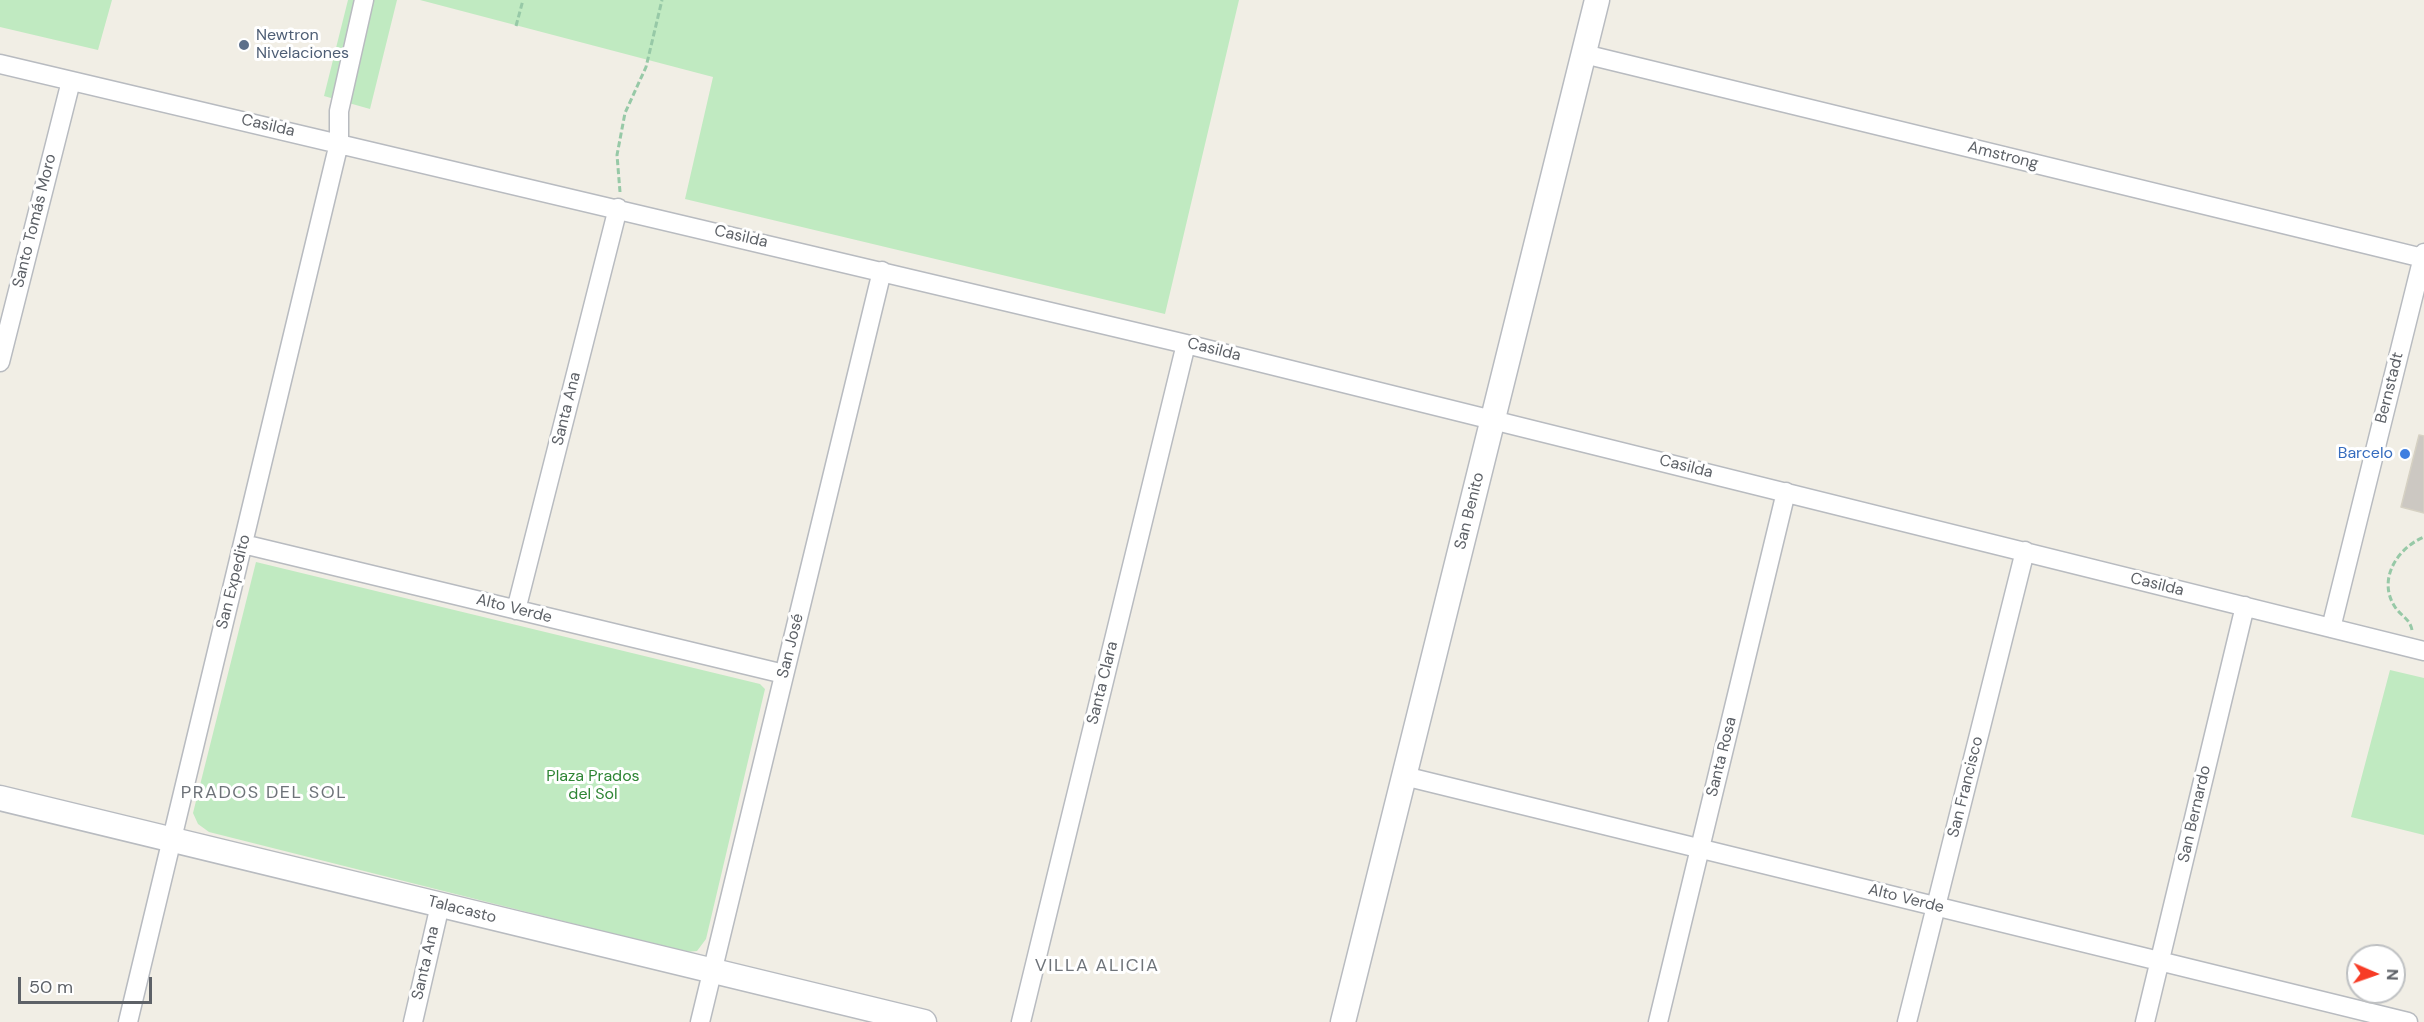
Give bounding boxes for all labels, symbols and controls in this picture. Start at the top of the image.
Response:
place label: Newtron Nivelaciones [256,26,349,64]
marker: Newtron Nivelaciones [237,38,251,52]
street label: Casilda [239,111,297,141]
street label: Amstrong [1966,138,2040,174]
street label: Santo Tomás Moro [9,152,61,290]
street label: Casilda [712,222,770,252]
street label: Casilda [1185,334,1243,366]
street label: Bernstadt [2372,350,2408,426]
street label: Santa Ana [549,370,585,448]
place label: Barcelo [2338,444,2393,464]
marker: Barcelo [2398,447,2412,461]
street label: Casilda [1657,451,1715,483]
street label: San Benito [1451,470,1489,552]
street label: San Expedito [213,533,255,631]
street label: Casilda [2128,569,2186,601]
street label: Alto Verde [474,590,554,628]
street label: San José [774,612,808,680]
street label: Santa Clara [1083,640,1123,726]
street label: Santa Rosa [1703,715,1741,799]
street label: San Francisco [1944,734,1988,840]
street label: San Bernardo [2174,764,2216,864]
park label: Plaza Prados del Sol [546,767,640,805]
district label: PRADOS DEL SOL [181,782,347,804]
street label: Alto Verde [1866,880,1946,918]
street label: Talacasto [426,892,498,928]
street label: Santa Ana [408,924,444,1002]
north arrow [2346,944,2406,1004]
district label: VILLA ALICIA [1035,955,1159,977]
scale bar [21,965,154,1003]
text: N [2382,968,2403,981]
text: 50 m [29,975,73,999]

